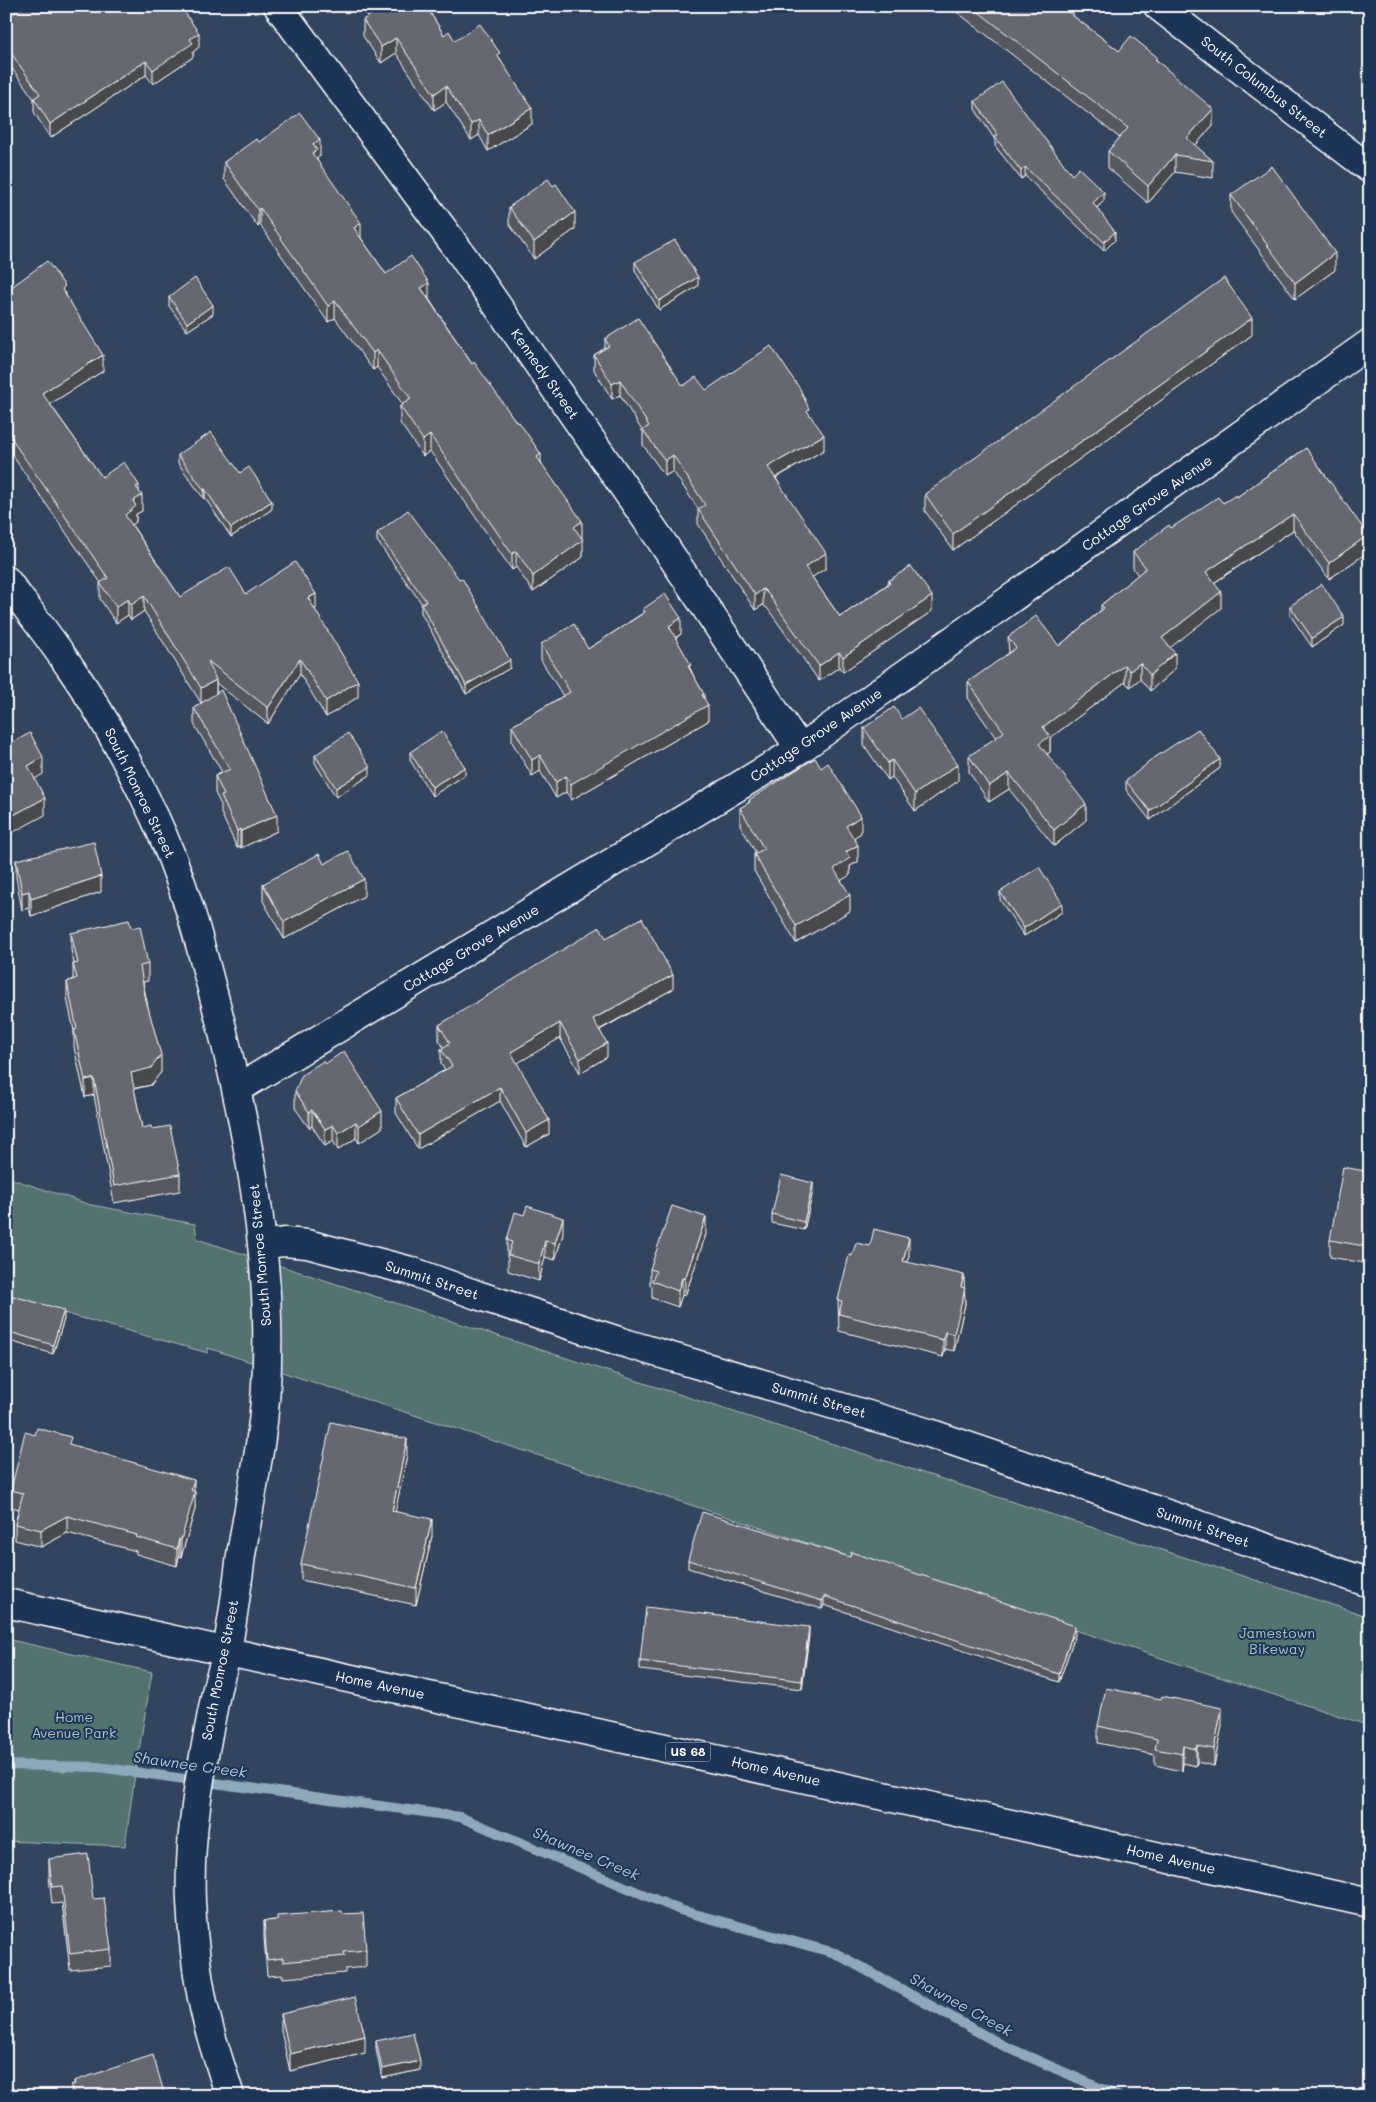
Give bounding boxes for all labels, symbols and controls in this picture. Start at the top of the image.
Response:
street label: South Columbus Street [1197,31,1331,142]
street label: Kennedy Street [507,325,584,423]
street label: Cottage Grove Avenue [1078,450,1216,555]
street label: Cottage Grove Avenue [746,683,885,786]
street label: South Monroe Street [101,725,180,861]
street label: Cottage Grove Avenue [399,899,542,996]
street label: South Monroe Street [244,1183,275,1327]
street label: Summit Street [383,1255,481,1304]
street label: Summit Street [770,1377,869,1422]
street label: Summit Street [1154,1502,1252,1551]
street label: South Monroe Street [197,1598,242,1742]
park label: Jamestown Bikeway [1239,1623,1315,1658]
street label: Home Avenue [334,1666,427,1703]
park label: Home Avenue Park [32,1707,116,1742]
road number: US 68 [666,1742,710,1761]
water label: Shawnee Creek [132,1746,249,1782]
street label: Home Avenue [730,1751,823,1790]
water label: Shawnee Creek [530,1822,644,1885]
street label: Home Avenue [1125,1839,1218,1878]
water label: Shawnee Creek [907,1968,1017,2041]

